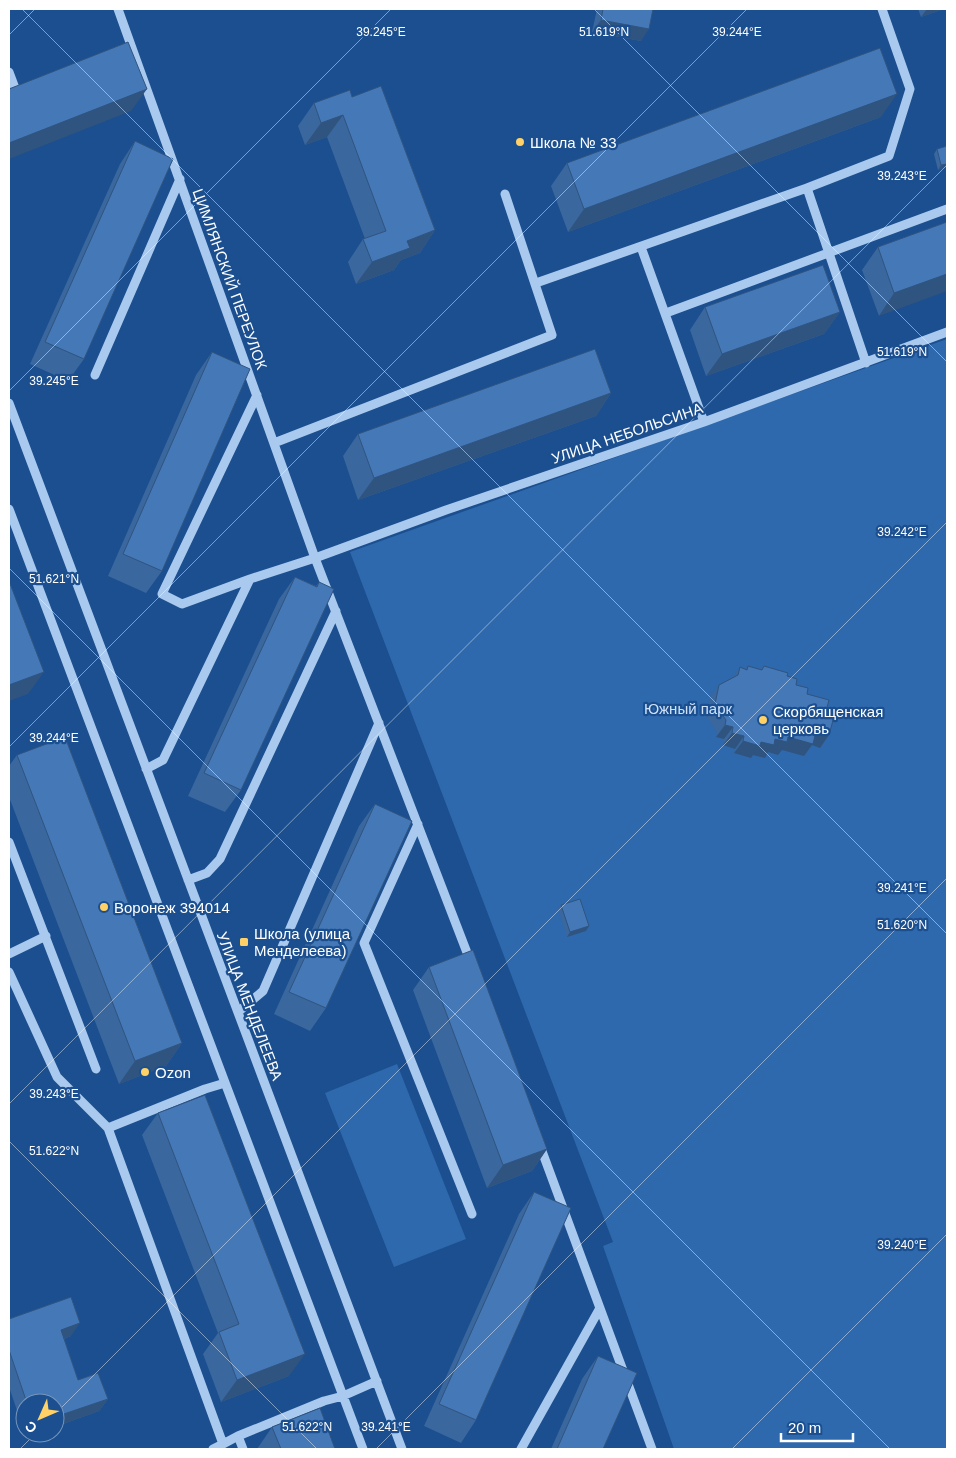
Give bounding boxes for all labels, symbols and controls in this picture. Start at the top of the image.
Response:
text: 39.245°E [356,25,406,39]
text: 51.619°N [579,25,629,39]
text: 39.244°E [712,25,762,39]
place label: Школа № 33 [530,134,617,151]
marker: Школа № 33 [514,136,526,148]
text: 39.243°E [877,169,927,183]
street label: ЦИМЛЯНСКИЙ ПЕРЕУЛОК [189,186,271,372]
text: 51.619°N [877,345,927,359]
text: 39.245°E [29,374,79,388]
street label: УЛИЦА НЕБОЛЬСИНА [549,399,705,467]
text: 39.242°E [877,525,927,539]
text: 51.621°N [29,572,79,586]
park label: Южный парк [644,700,733,717]
place label: Скорбященская церковь [773,703,883,737]
marker: Скорбященская церковь [757,714,769,726]
text: 39.244°E [29,731,79,745]
text: 39.241°E [877,881,927,895]
place label: Воронеж 394014 [114,899,230,916]
marker: Воронеж 394014 [98,901,110,913]
text: 51.620°N [877,918,927,932]
place label: Школа (улица Менделеева) [254,925,351,959]
street label: УЛИЦА МЕНДЕЛЕЕВА [214,929,286,1083]
marker: Школа (улица Менделеева) [238,936,250,948]
place label: Ozon [155,1064,191,1081]
marker: Ozon [139,1066,151,1078]
text: 39.243°E [29,1087,79,1101]
text: 51.622°N [29,1144,79,1158]
text: 39.240°E [877,1238,927,1252]
north arrow [15,1393,65,1443]
scale bar [781,1410,854,1442]
text: С [22,1418,40,1436]
text: 20 m [788,1419,821,1436]
text: 51.622°N [282,1420,332,1434]
text: 39.241°E [361,1420,411,1434]

